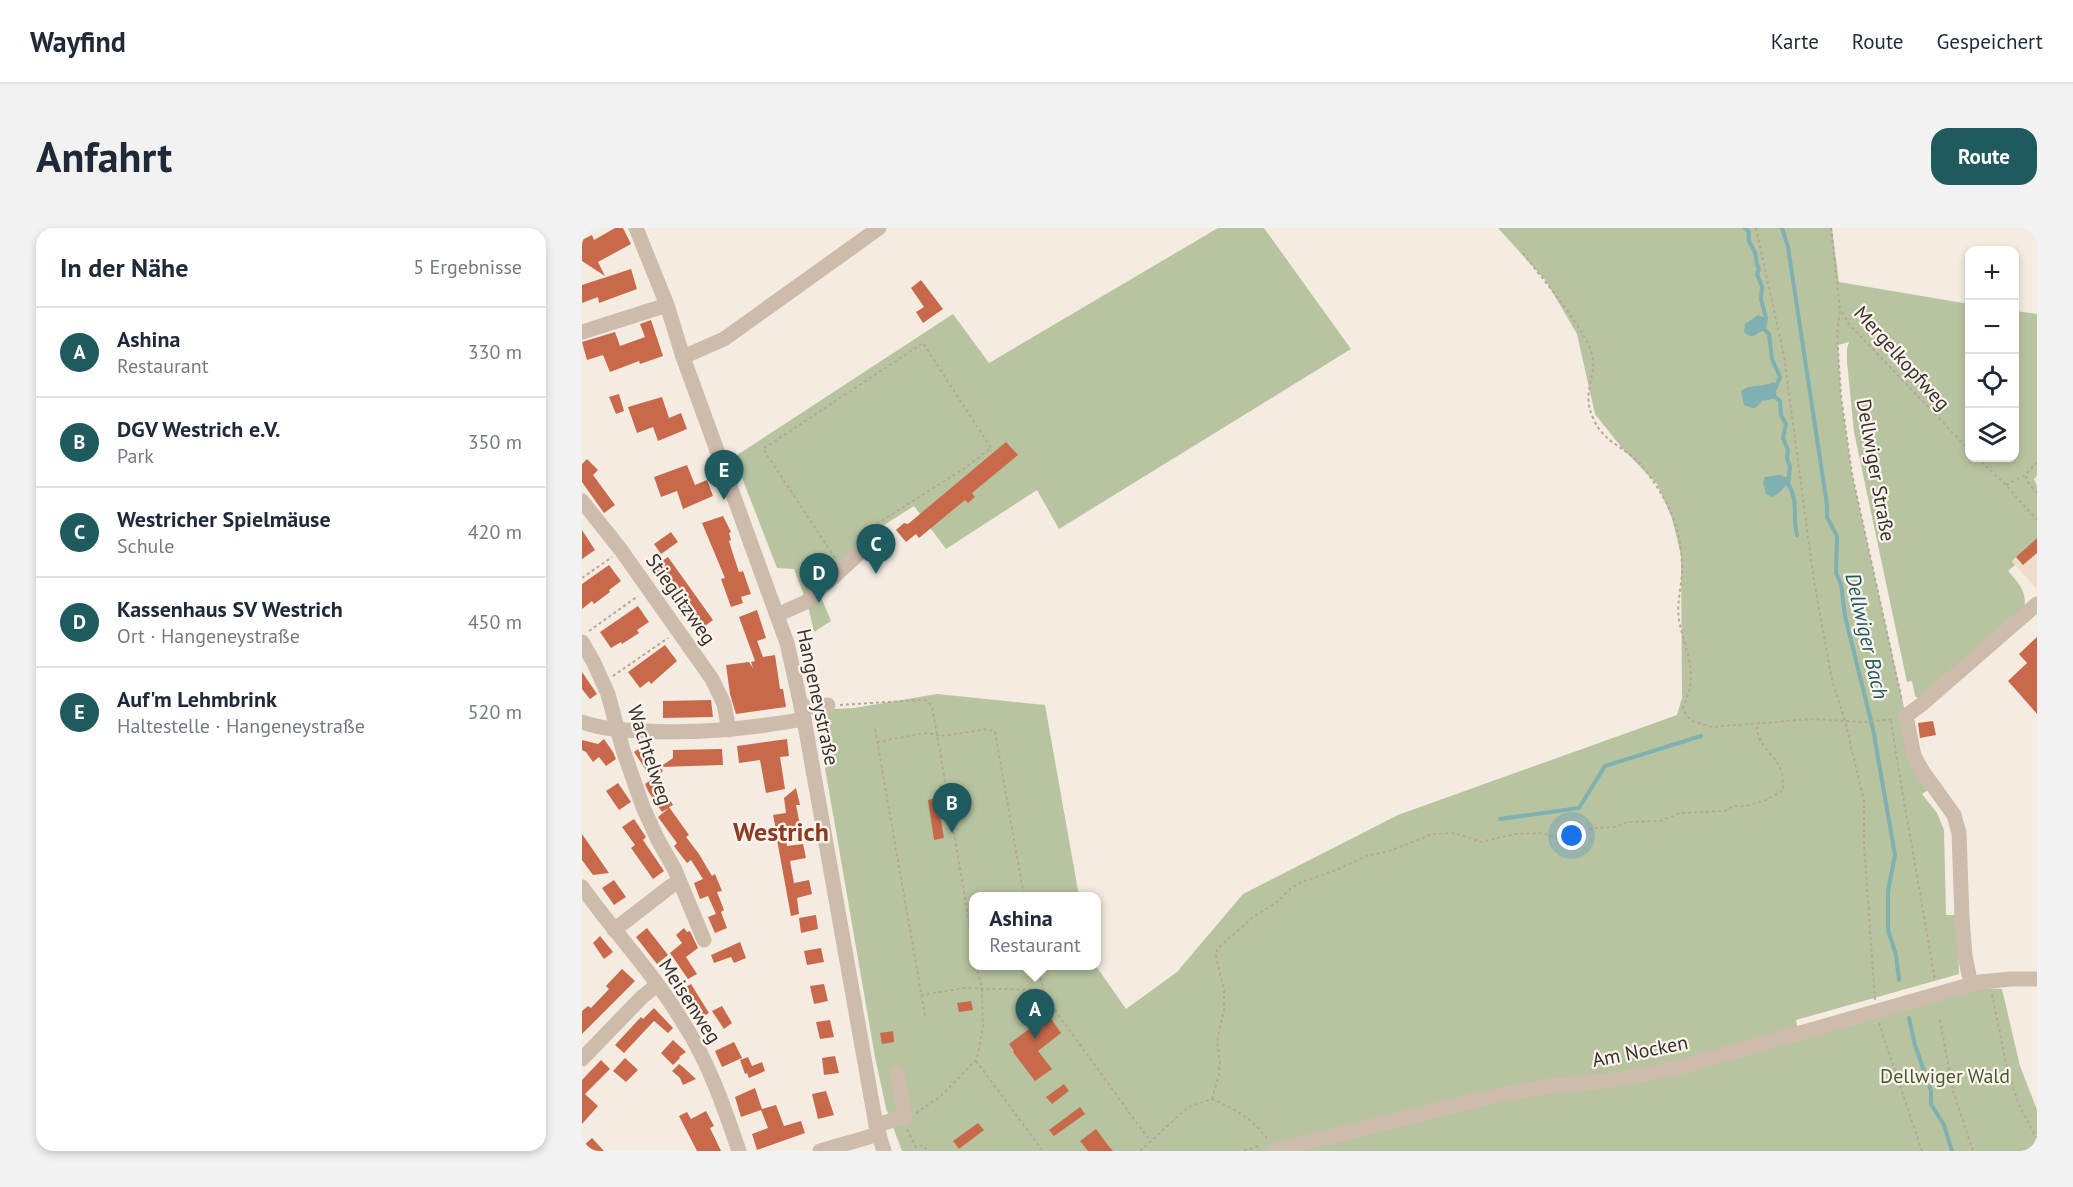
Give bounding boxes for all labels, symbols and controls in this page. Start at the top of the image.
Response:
text: Wayfind [30,23,126,60]
text: Karte [1771,28,1819,55]
text: Route [1852,28,1903,55]
text: Gespeichert [1936,28,2043,55]
button: Route [1931,128,2037,185]
text: Anfahrt [36,129,172,184]
map controls [1965,246,2019,462]
button: + [1965,246,2019,300]
text: In der Nähe [60,251,188,284]
text: 5 Ergebnisse [413,254,522,280]
street label: Mergelkopfweg [1848,300,1956,416]
button: − [1965,300,2019,354]
text: Ashina [117,325,180,353]
text: A [73,339,86,365]
text: 330 m [468,339,522,365]
text: Restaurant [117,353,208,379]
button: locate [1965,354,2019,408]
street label: Dellwiger Straße [1851,397,1901,543]
button: layers [1965,408,2019,462]
text: DGV Westrich e.V. [117,415,280,443]
text: B [74,429,85,455]
text: 350 m [468,429,522,455]
text: Park [117,443,154,469]
pin: E [704,450,744,500]
text: Westricher Spielmäuse [117,505,331,533]
text: C [74,519,85,545]
text: 420 m [468,519,522,545]
pin: C [856,524,896,574]
text: Schule [117,533,174,559]
street label: Stieglitzweg [640,548,722,650]
pin: D [800,554,838,603]
water label: Dellwiger Bach [1839,570,1895,702]
text: Kassenhaus SV Westrich [117,595,343,623]
text: D [73,609,86,635]
text: 450 m [468,609,522,635]
text: Ort · Hangeneystraße [117,623,300,649]
street label: Hangeneystraße [791,626,845,768]
text: Auf'm Lehmbrink [117,685,277,713]
text: E [74,699,85,725]
text: 520 m [468,699,522,725]
street label: Wachtelweg [622,702,678,808]
text: Haltestelle · Hangeneystraße [117,713,365,739]
pin: B [932,784,971,833]
district label: Westrich [733,815,829,848]
your location [1557,821,1586,850]
popup [969,892,1101,970]
text: Ashina [989,904,1053,932]
text: Restaurant [989,932,1081,958]
street label: Meisenweg [653,954,727,1048]
pin: A [1016,990,1054,1039]
street label: Am Nocken [1590,1029,1690,1073]
park label: Dellwiger Wald [1880,1063,2010,1089]

